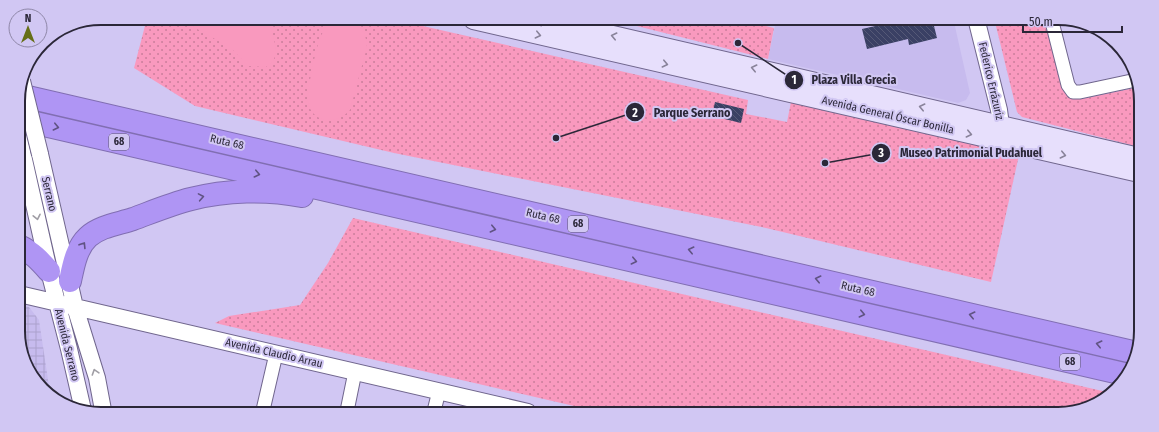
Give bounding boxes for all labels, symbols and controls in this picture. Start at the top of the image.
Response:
north arrow [8,8,48,48]
scale bar [1023,8,1122,34]
text: N [25,12,31,25]
text: 50 m [1029,15,1053,29]
one-way arrow [535,30,541,38]
one-way arrow [611,32,617,40]
street label: Federico Errázuriz [976,41,1006,122]
one-way arrow [662,59,668,67]
one-way arrow [751,64,758,73]
callout: Plaza Villa Grecia [784,68,905,92]
text: 1 [791,73,797,87]
text: Plaza Villa Grecia [812,73,896,87]
street label: Avenida General Óscar Bonilla [821,92,956,137]
callout: Parque Serrano [625,100,738,124]
one-way arrow [919,103,925,111]
text: 2 [631,106,638,120]
text: Parque Serrano [654,106,731,120]
one-way arrow [53,123,60,131]
one-way arrow [966,129,972,137]
street label: Ruta 68 [209,132,246,152]
road number: 68 [109,134,129,150]
callout: Museo Patrimonial Pudahuel [871,141,1050,165]
text: 3 [877,146,884,160]
text: Museo Patrimonial Pudahuel [900,146,1043,160]
one-way arrow [1060,151,1066,159]
one-way arrow [254,169,261,177]
street label: Serrano [39,175,59,213]
one-way arrow [198,193,204,202]
street label: Ruta 68 [525,206,562,226]
one-way arrow [33,213,41,220]
road number: 68 [568,216,588,232]
one-way arrow [490,224,496,232]
one-way arrow [78,242,86,249]
one-way arrow [688,247,695,255]
one-way arrow [631,256,637,264]
one-way arrow [815,276,821,284]
street label: Ruta 68 [840,279,877,299]
street label: Avenida Serrano [52,308,82,383]
one-way arrow [859,309,866,317]
one-way arrow [969,311,975,319]
street label: Avenida Claudio Arrau [224,335,324,371]
one-way arrow [1096,340,1103,349]
road number: 68 [1060,354,1080,370]
one-way arrow [91,368,99,375]

